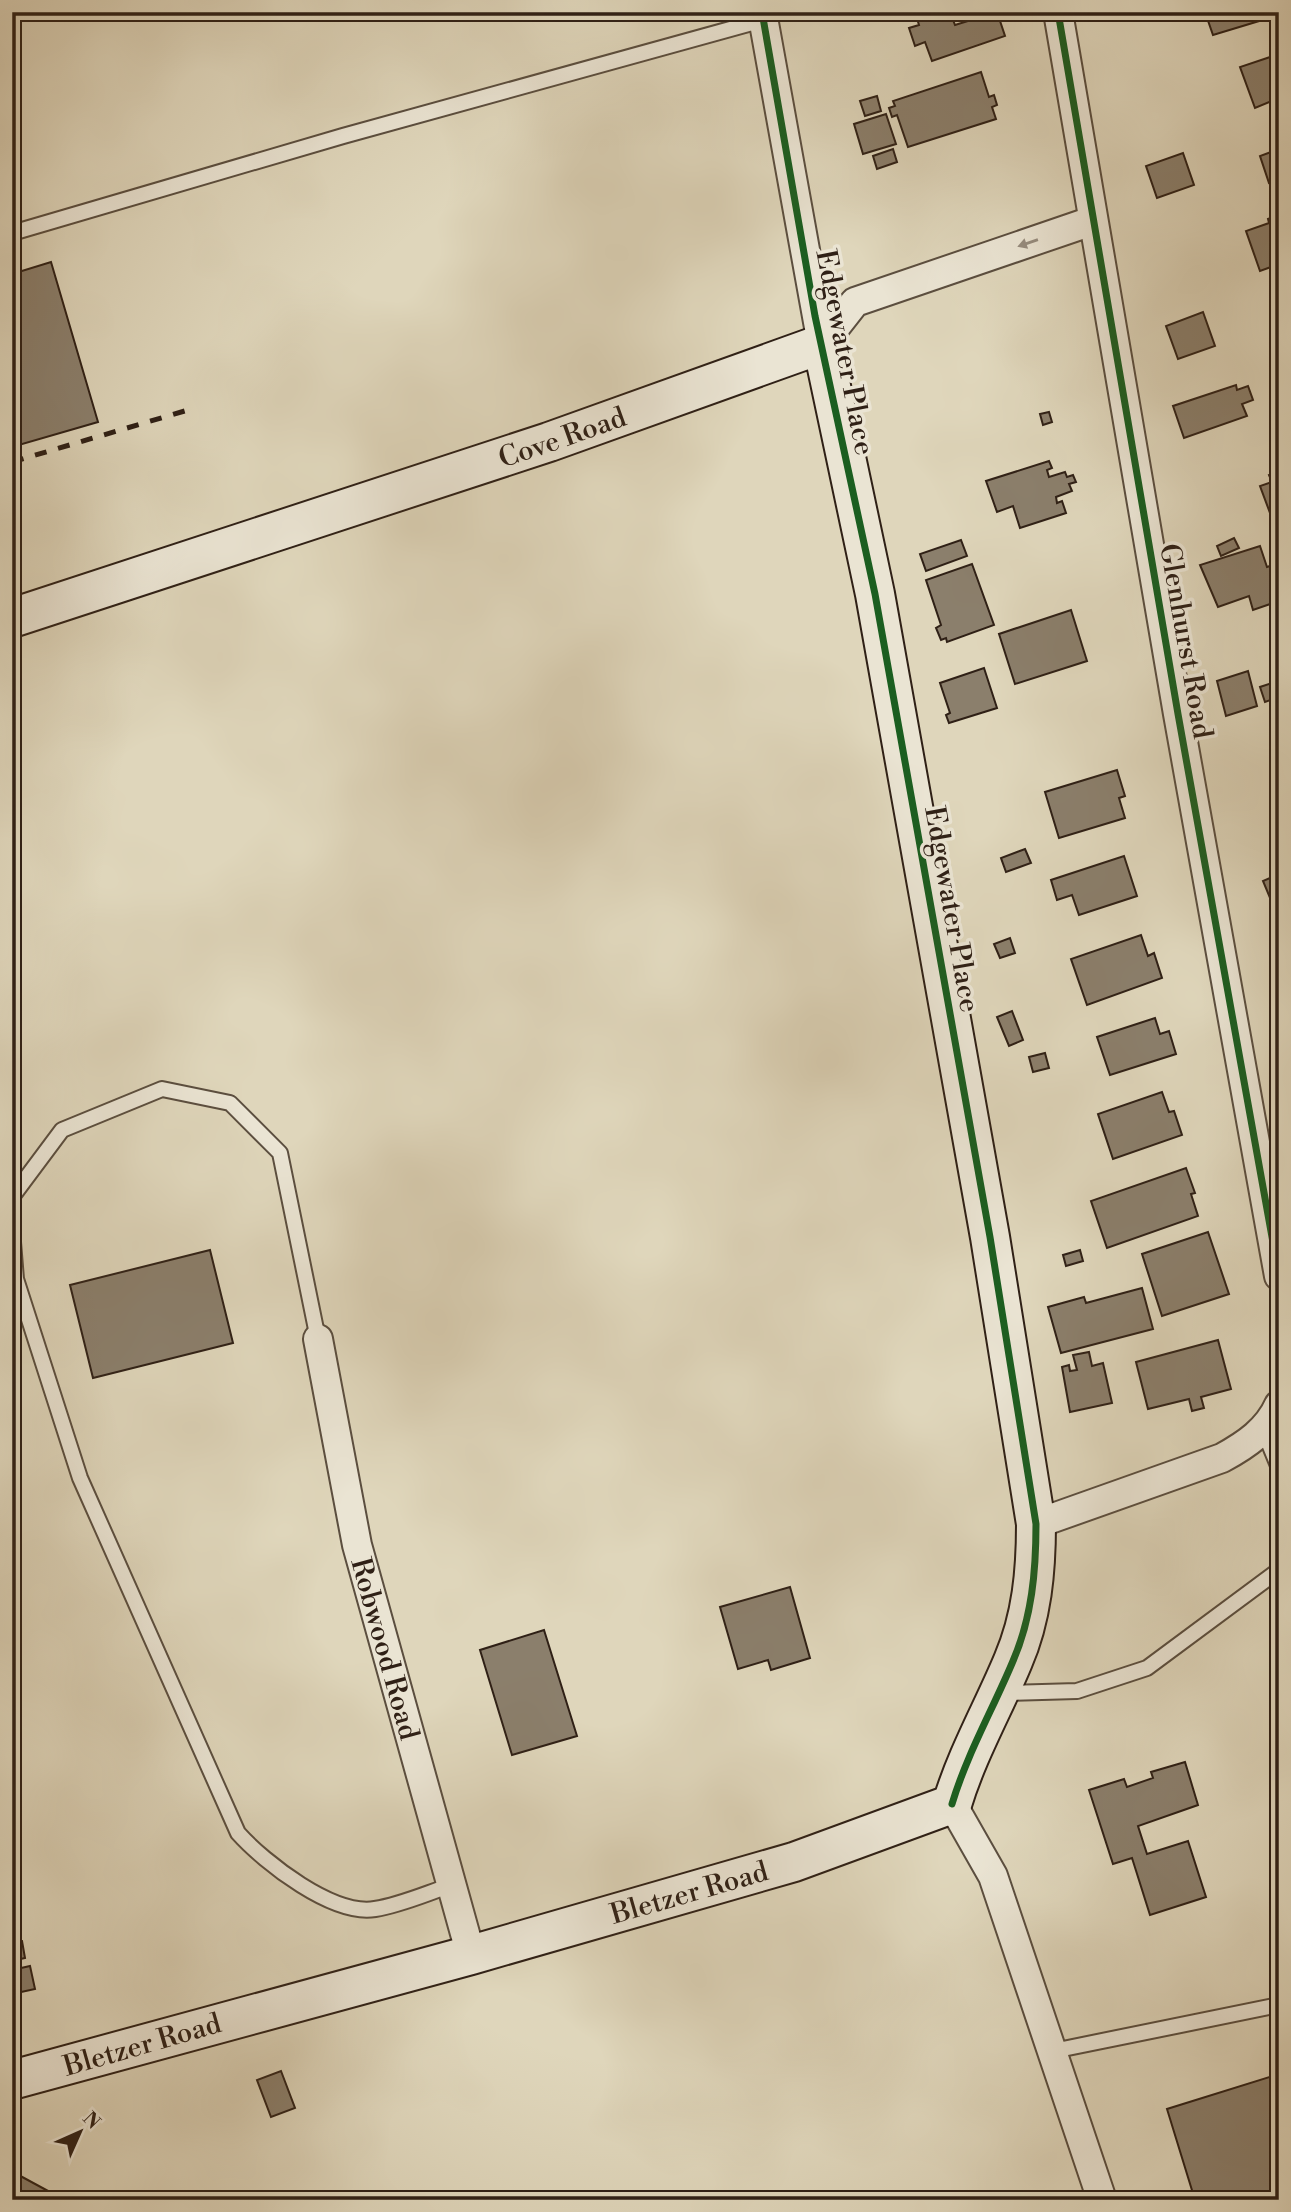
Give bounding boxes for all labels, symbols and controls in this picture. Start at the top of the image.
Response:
one-way arrow [1017,238,1038,249]
street label: Edgewater Place [807,246,882,458]
street label: Cove Road [494,400,631,476]
street label: Glenhurst Road [1151,541,1220,742]
street label: Edgewater Place [916,803,987,1015]
street label: Robwood Road [342,1554,426,1744]
street label: Bletzer Road [606,1854,772,1933]
street label: Bletzer Road [59,2006,225,2085]
north arrow [46,2096,116,2166]
text: N [78,2107,105,2134]

